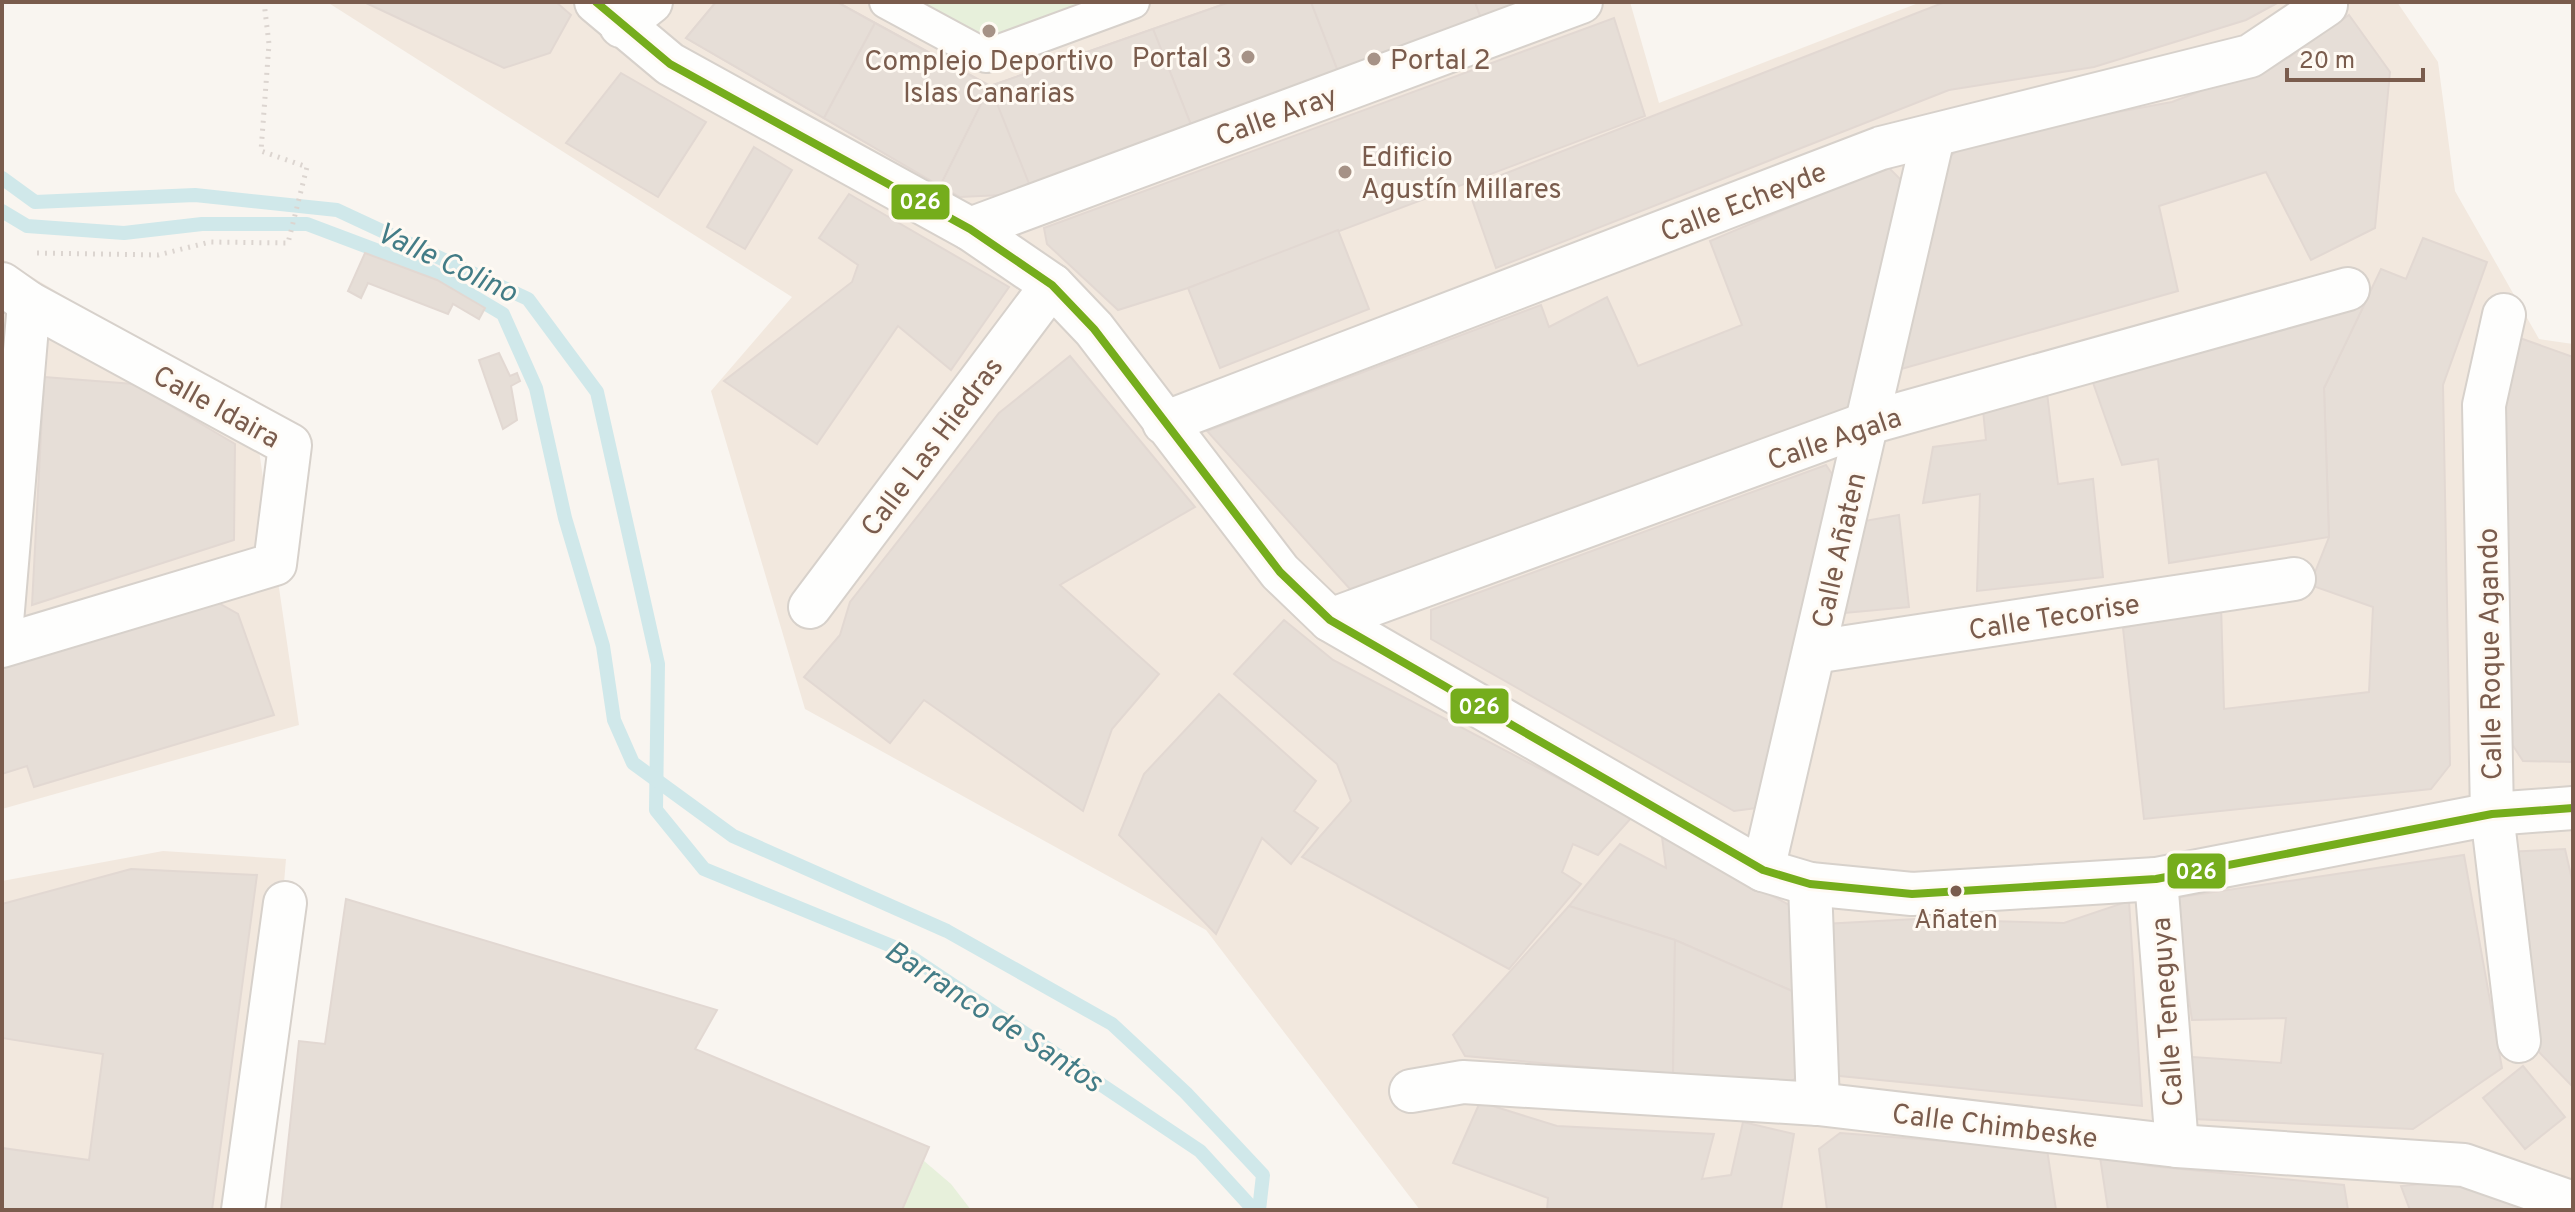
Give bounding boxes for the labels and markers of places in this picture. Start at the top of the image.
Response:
marker: Complejo Deportivo Islas Canarias [980,22,998,40]
place label: Portal 3 [1132,42,1232,78]
place label: Portal 2 [1390,44,1491,80]
place label: Complejo Deportivo Islas Canarias [864,45,1114,113]
marker: Portal 3 [1239,48,1257,66]
marker: Portal 2 [1365,50,1383,68]
place label: Edificio Agustín Millares [1361,141,1562,209]
marker: Edificio Agustín Millares [1336,163,1354,181]
marker: Añaten [1948,883,1964,899]
place label: Añaten [1914,905,1998,938]

